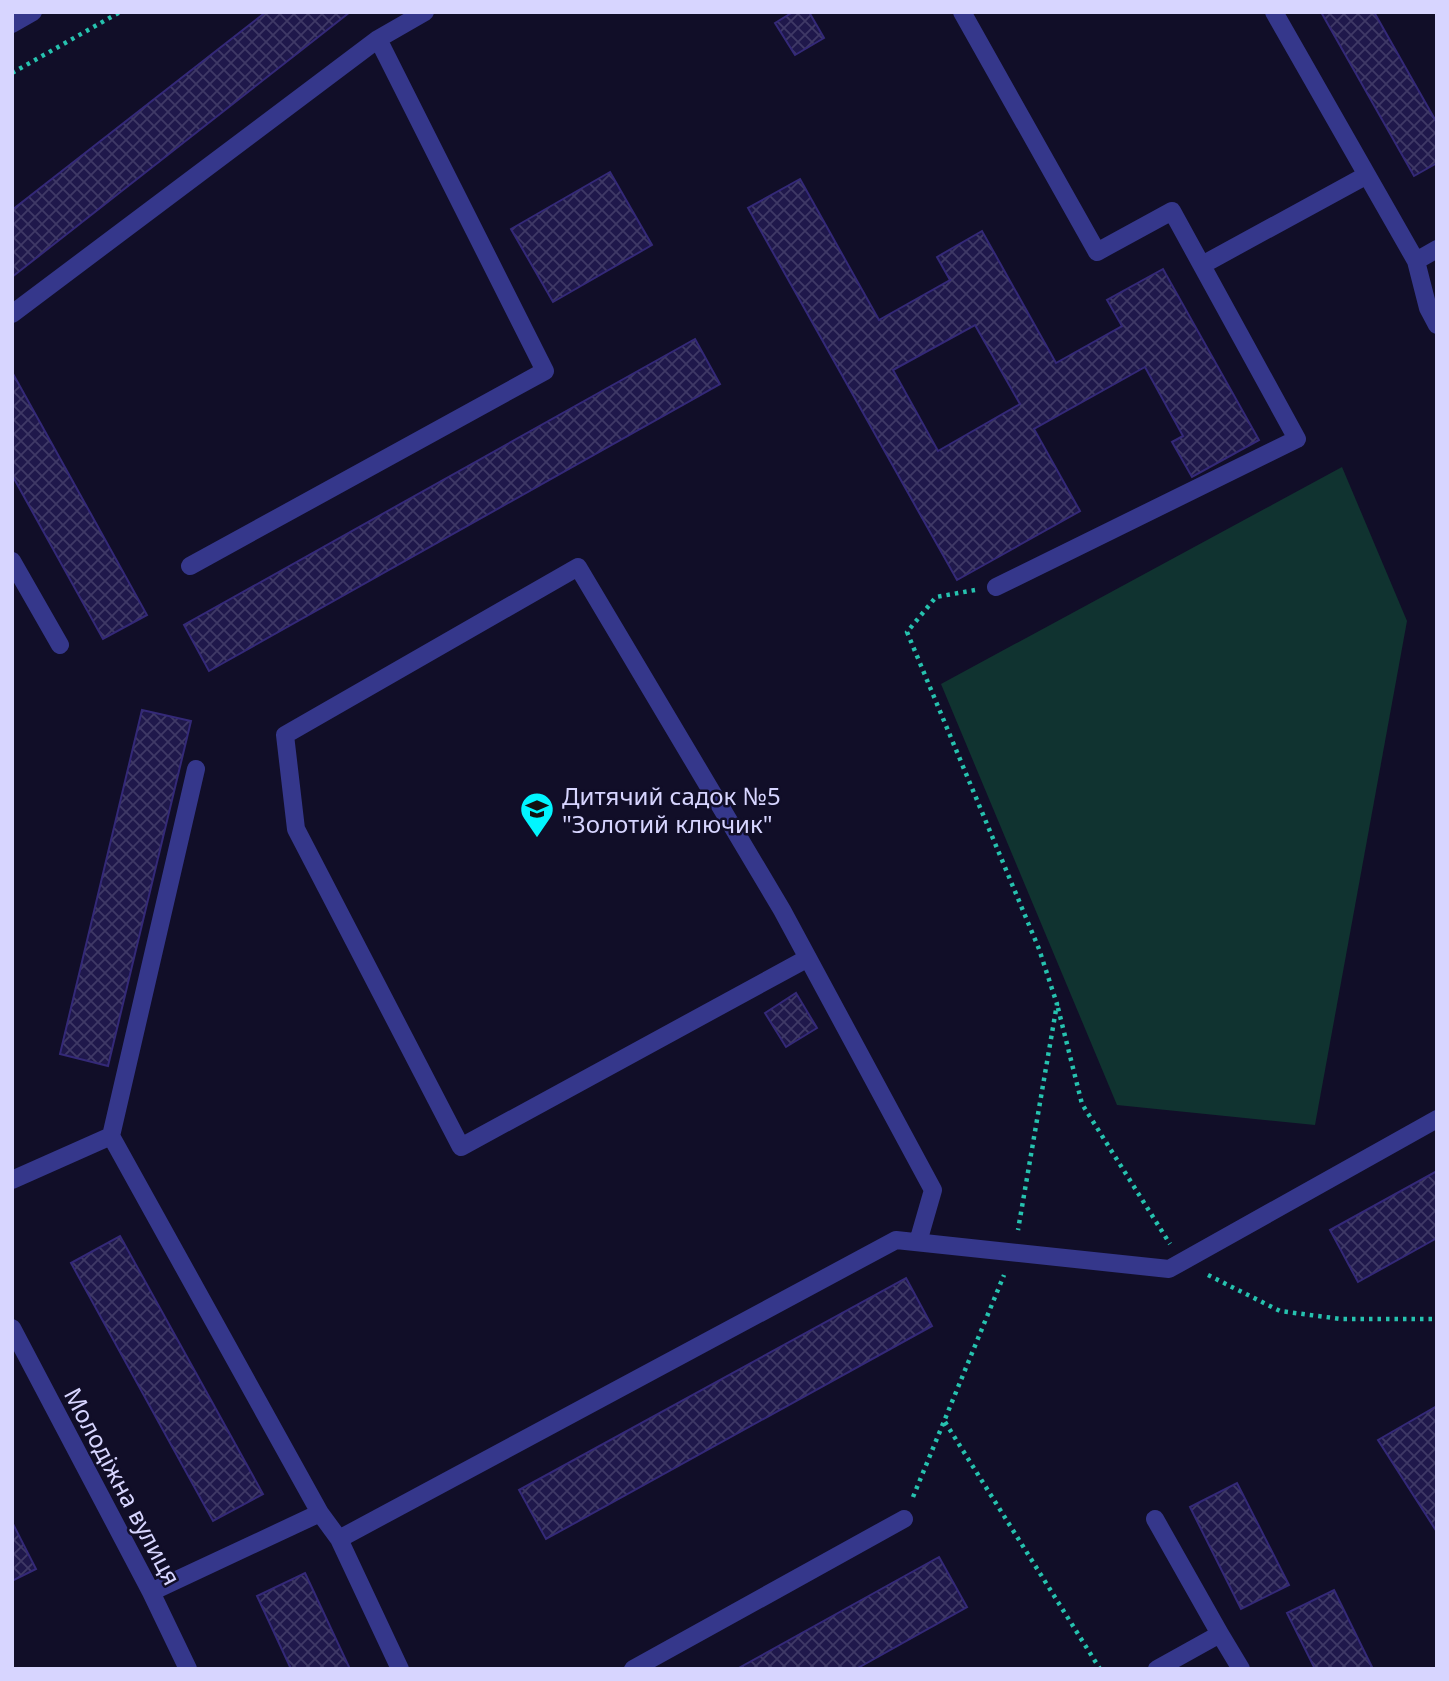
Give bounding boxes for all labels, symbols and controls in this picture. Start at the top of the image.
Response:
place label: Дитячий садок №5 "Золотий ключик" [562,779,781,840]
school or university icon: Дитячий садок №5 "Золотий ключик" [518,790,556,839]
street label: Молодіжна вулиця [57,1381,189,1591]

